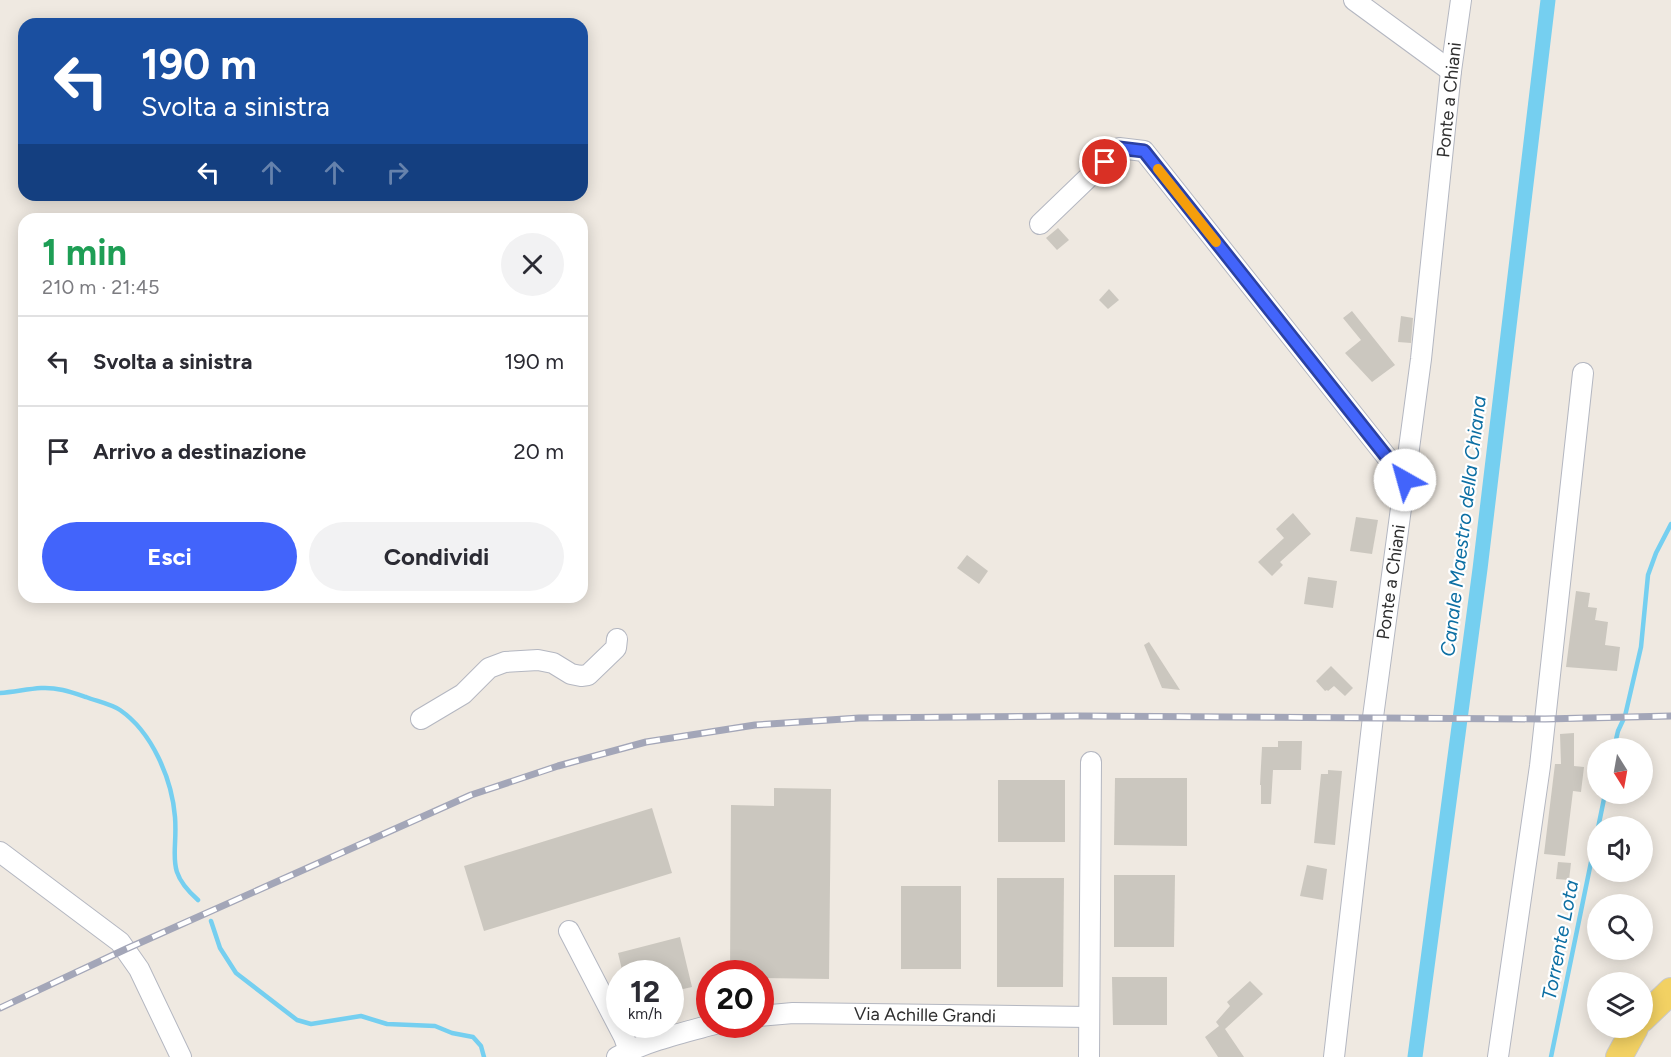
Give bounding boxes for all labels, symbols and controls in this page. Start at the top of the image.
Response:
text: 190 m [141,39,257,90]
street label: Ponte a Chiani [1432,41,1466,159]
icon: left [42,42,120,120]
text: Svolta a sinistra [141,90,330,123]
pin [1079,136,1130,187]
icon: arrive [1088,145,1121,178]
icon: left [192,156,225,189]
icon: ahead [255,156,288,189]
icon: ahead [318,156,351,189]
icon: right [381,156,414,189]
text: 1 min [42,231,127,274]
button: close [501,233,564,296]
text: 210 m · 21:45 [42,275,160,299]
icon: left [42,345,75,378]
text: Svolta a sinistra [93,348,252,375]
text: 190 m [504,348,564,375]
water label: Canale Maestro della Chiana [1435,394,1491,658]
icon: arrive [42,435,75,468]
text: Arrivo a destinazione [93,438,306,465]
text: 20 m [513,438,564,465]
position arrow [1373,448,1437,512]
button: Esci [42,522,297,591]
button: Condividi [309,522,564,591]
street label: Ponte a Chiani [1372,523,1410,641]
north arrow [1587,738,1653,804]
map controls [1587,738,1653,1038]
button: sound [1587,816,1653,882]
water label: Torrente Lota [1537,878,1583,1002]
button: search [1587,894,1653,960]
speed limit sign: 20 [696,960,774,1038]
button: layers [1587,972,1653,1038]
text: 12 [630,973,660,1010]
street label: Via Achille Grandi [854,1003,996,1027]
text: km/h [628,1005,662,1023]

